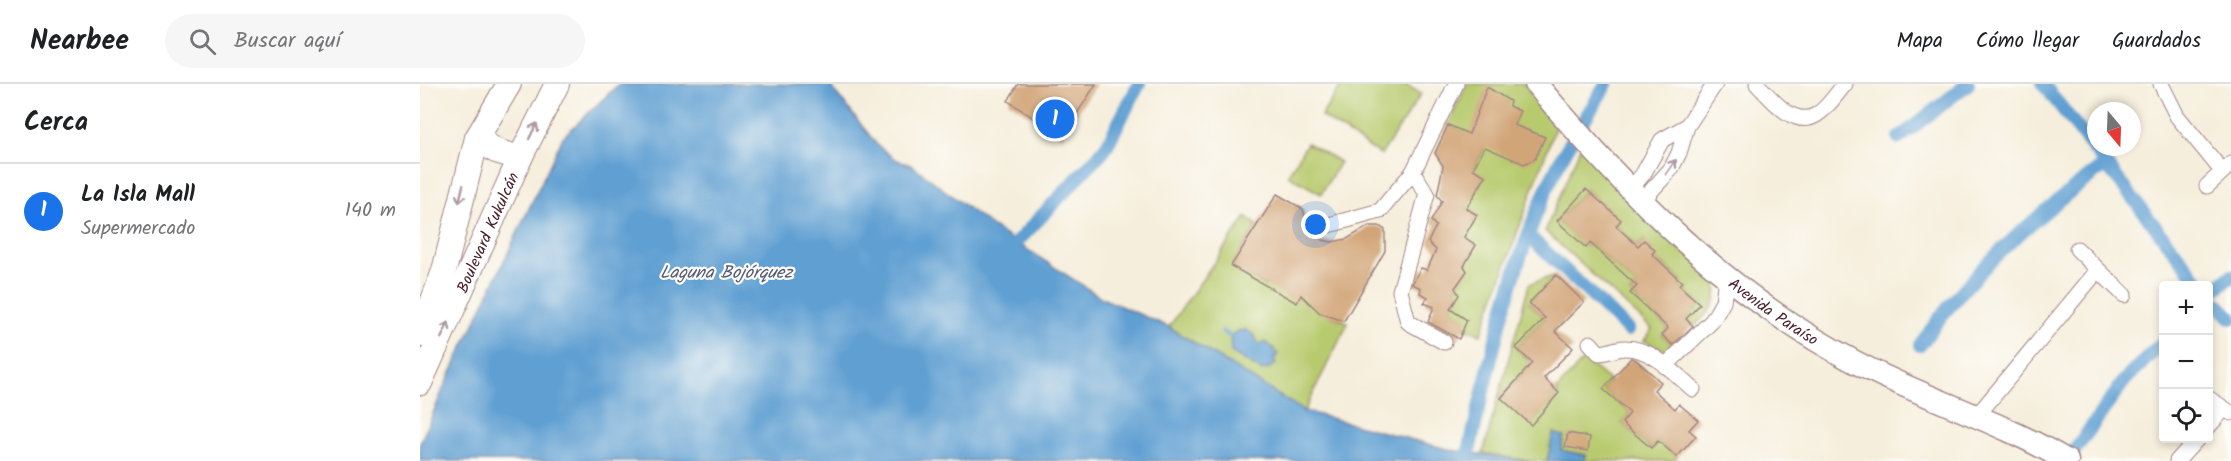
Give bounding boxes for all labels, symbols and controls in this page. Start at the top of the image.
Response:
search box [165,14,585,68]
text: Nearbee [30,19,129,64]
text: Buscar aquí [234,24,341,59]
icon: search [186,25,219,58]
text: Mapa [1896,25,1943,58]
text: Cómo llegar [1976,25,2079,58]
text: Guardados [2112,25,2201,58]
pin: 1 [1036,96,1074,141]
text: Cerca [24,102,88,144]
north arrow [2087,102,2141,156]
one-way arrow [528,123,539,141]
one-way arrow [1664,160,1677,176]
street label: Boulevard Kukulcán [451,168,526,297]
text: La Isla Mall [81,178,195,213]
one-way arrow [455,185,467,204]
text: 1 [40,195,47,227]
text: 140 m [345,195,396,227]
your location [1301,210,1330,239]
text: Supermercado [81,213,195,245]
water label: Laguna Bojórquez [660,259,794,288]
street label: Avenida Paraíso [1722,272,1823,353]
map controls [2159,281,2213,443]
button: + [2159,281,2213,335]
one-way arrow [439,321,451,339]
button: − [2159,335,2213,389]
button: locate [2159,389,2213,443]

